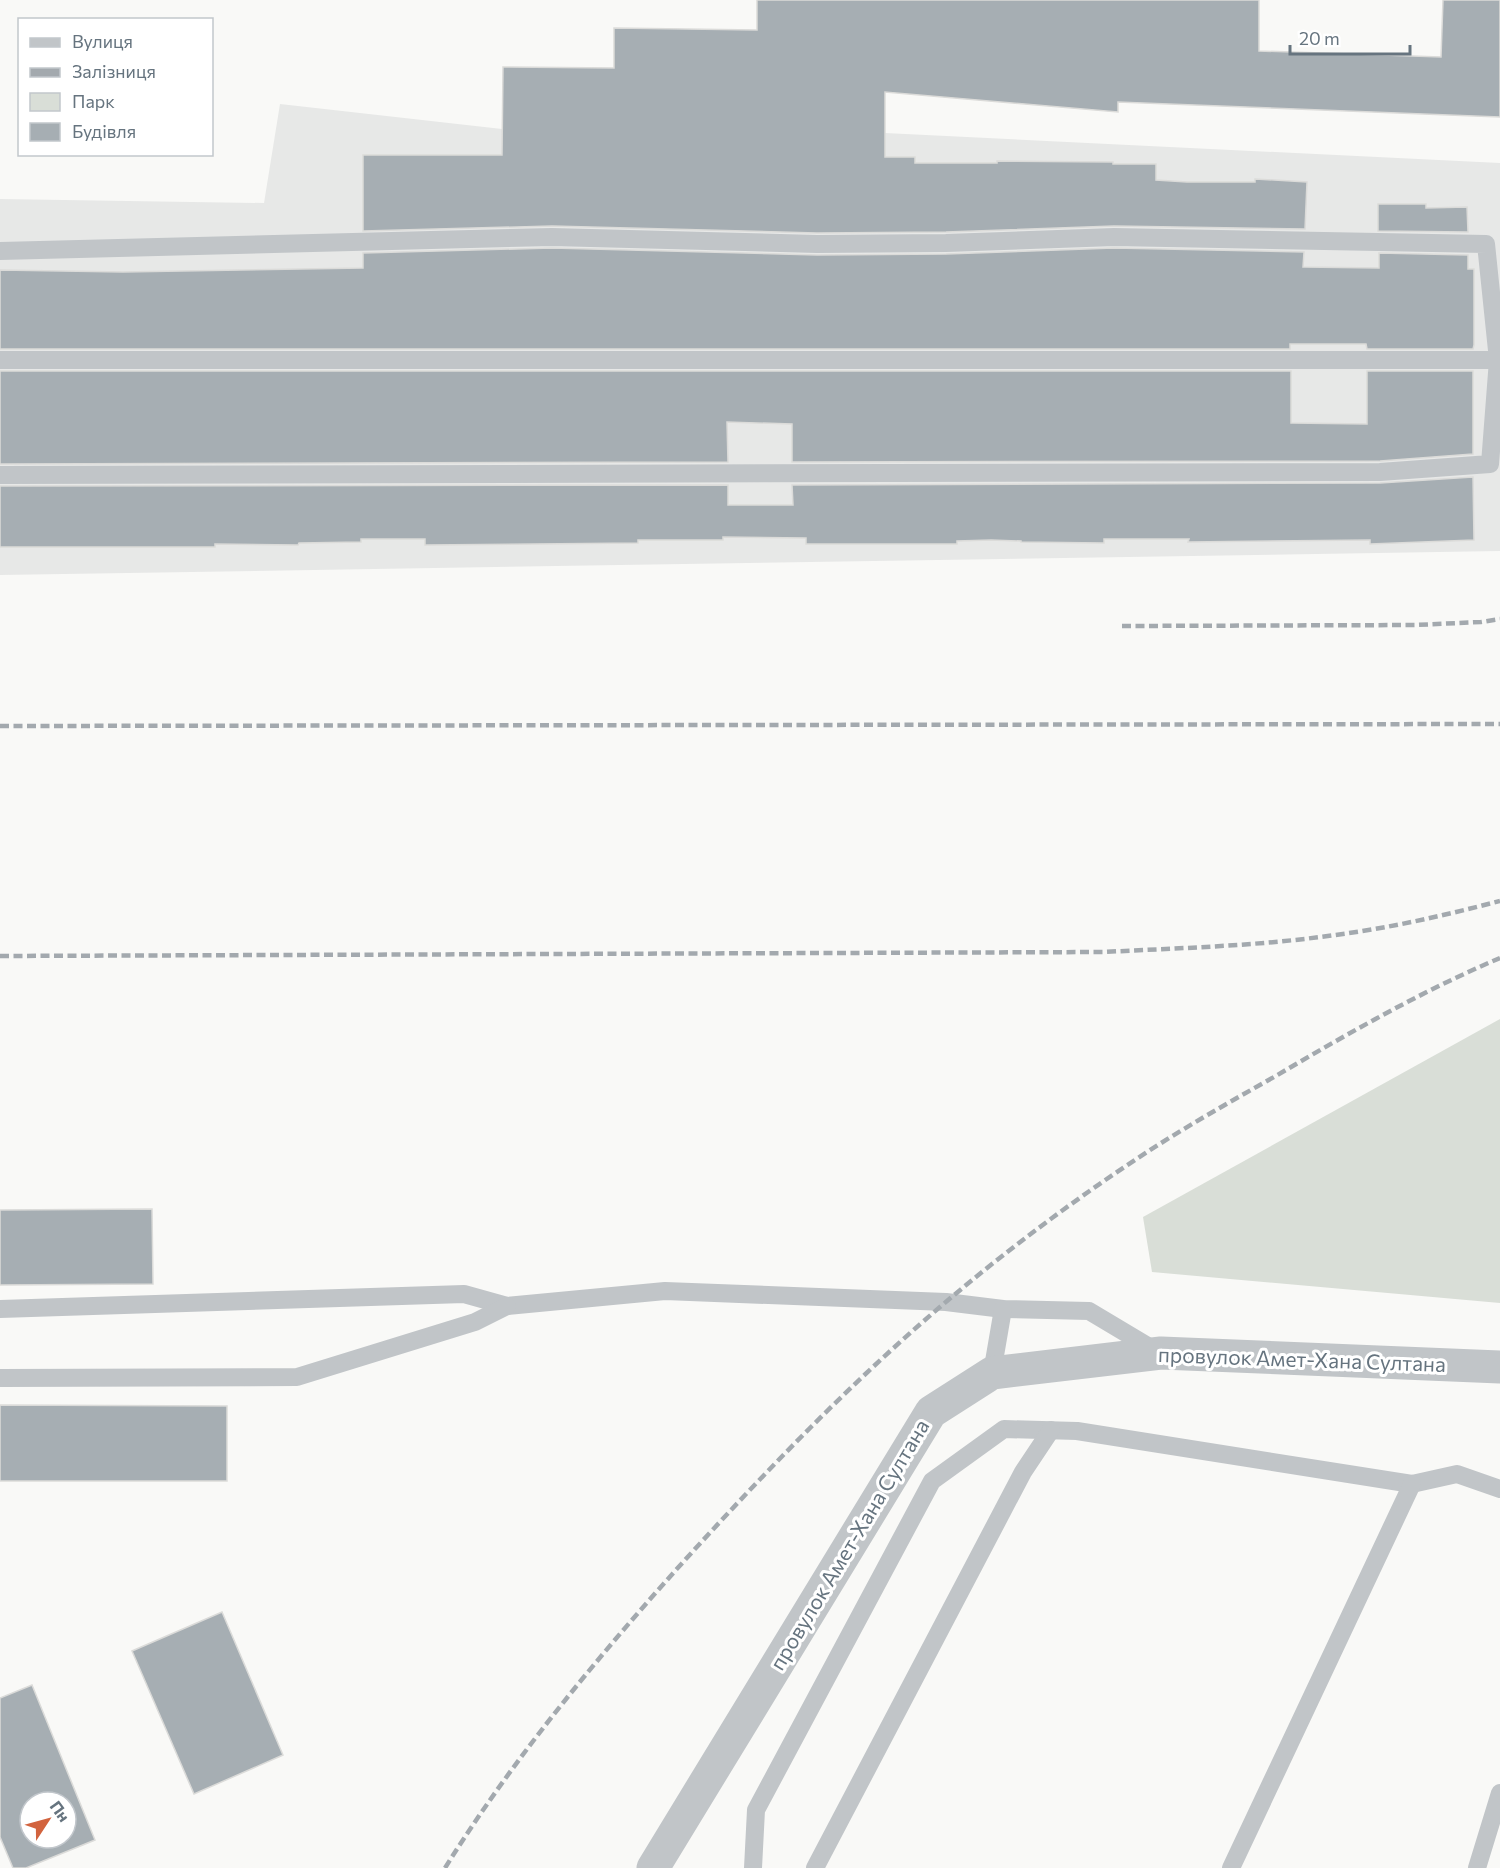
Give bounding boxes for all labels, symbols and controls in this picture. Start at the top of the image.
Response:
legend [18,18,213,156]
scale bar [1290,18,1410,56]
text: 20 m [1299,27,1340,49]
text: Вулиця [72,30,133,52]
text: Залізниця [72,60,156,82]
text: Парк [72,90,115,112]
text: Будівля [72,120,136,142]
street label: провулок Амет-Хана Султана [1158,1341,1446,1376]
street label: провулок Амет-Хана Султана [764,1414,934,1674]
north arrow [18,1790,78,1850]
text: Пн [47,1797,74,1825]

